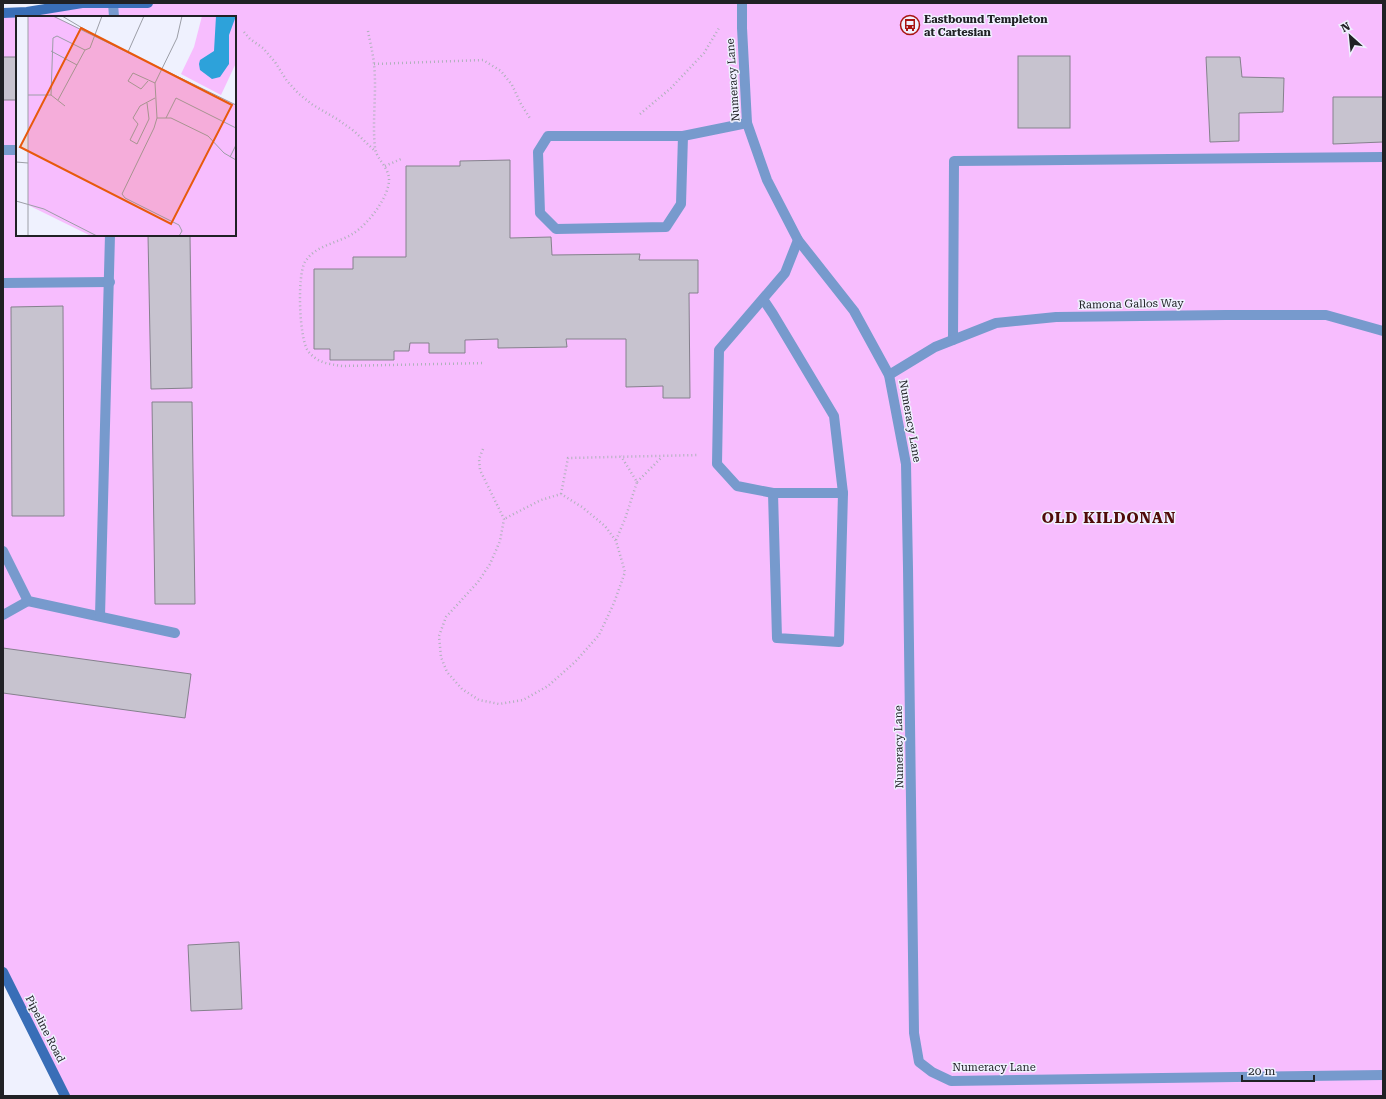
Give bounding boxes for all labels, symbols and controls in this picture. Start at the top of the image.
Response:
place label: Eastbound Templeton at Cartesian [924,13,1048,39]
bus stop icon: Eastbound Templeton at Cartesian [899,14,921,36]
inset map [16,16,236,236]
north arrow [1330,16,1370,56]
text: N [1339,20,1353,35]
street label: Numeracy Lane [724,38,742,122]
street label: Ramona Gallos Way [1078,297,1184,311]
street label: Numeracy Lane [896,379,924,463]
district label: OLD KILDONAN [1042,509,1176,527]
street label: Numeracy Lane [892,705,906,789]
street label: Pipeline Road [23,993,67,1065]
scale bar [1242,1057,1314,1083]
street label: Numeracy Lane [952,1061,1036,1074]
text: 20 m [1248,1064,1275,1078]

